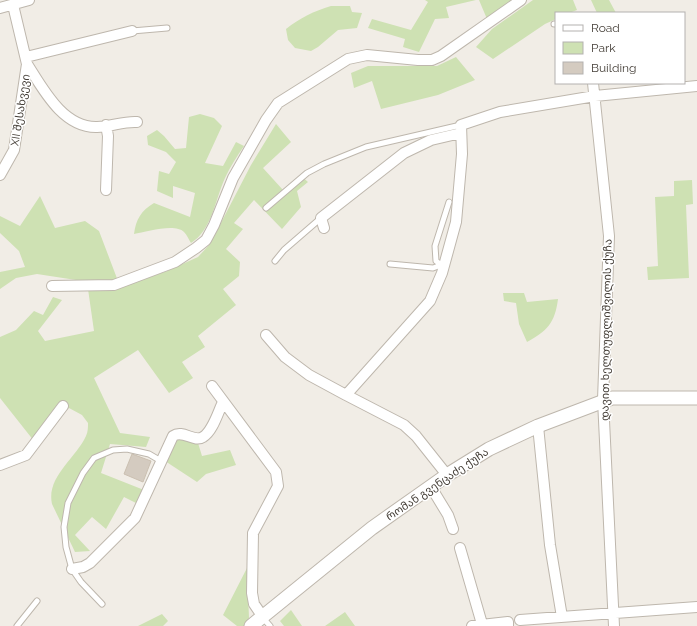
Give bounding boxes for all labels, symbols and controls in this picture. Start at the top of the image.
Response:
legend [555,12,685,84]
text: Road [591,21,620,35]
text: Park [591,41,616,55]
text: Building [591,61,637,75]
street label: XII შესახვევი [8,73,33,147]
street label: დავით ხელთუფლიშვილის ქუჩა [598,239,615,421]
street label: რომან გვენცაძე ქუჩა [384,445,491,523]

